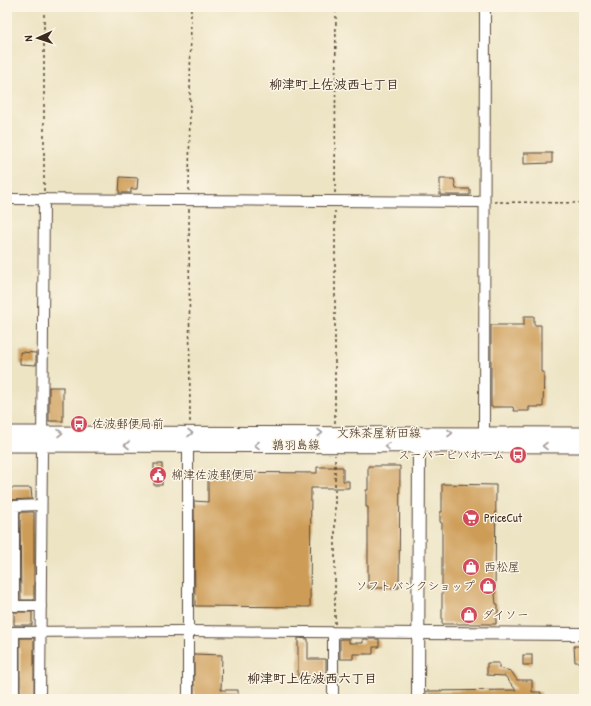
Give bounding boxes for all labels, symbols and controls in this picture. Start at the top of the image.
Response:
north arrow [18,18,58,58]
text: N [21,35,35,42]
district label: 柳津町上佐波西七丁目 [269,75,399,93]
bus stop icon: 佐波郵便局前 [69,414,89,434]
place label: 佐波郵便局前 [92,415,164,432]
street label: 文殊茶屋新田線 [337,424,421,441]
one-way arrow [57,429,63,437]
one-way arrow [187,429,193,437]
one-way arrow [317,429,323,437]
one-way arrow [447,429,453,438]
street label: 鶉羽島線 [272,436,320,453]
one-way arrow [124,441,130,449]
one-way arrow [254,441,260,449]
one-way arrow [384,442,390,450]
one-way arrow [542,442,548,450]
bus stop icon: スーパービバホーム [508,445,528,465]
place label: スーパービバホーム [398,446,505,463]
public building icon: 柳津佐波郵便局 [148,465,168,485]
place label: 柳津佐波郵便局 [171,466,255,483]
supermarket icon: PriceCut [461,508,481,528]
place label: PriceCut [484,509,523,526]
shop icon: 西松屋 [461,557,481,577]
place label: 西松屋 [484,558,520,575]
shop icon: ソフトバンクショップ [478,576,498,596]
place label: ソフトバンクショップ [355,577,475,594]
shop icon: ダイソー [459,605,479,625]
place label: ダイソー [482,606,529,623]
district label: 柳津町上佐波西六丁目 [247,669,377,687]

